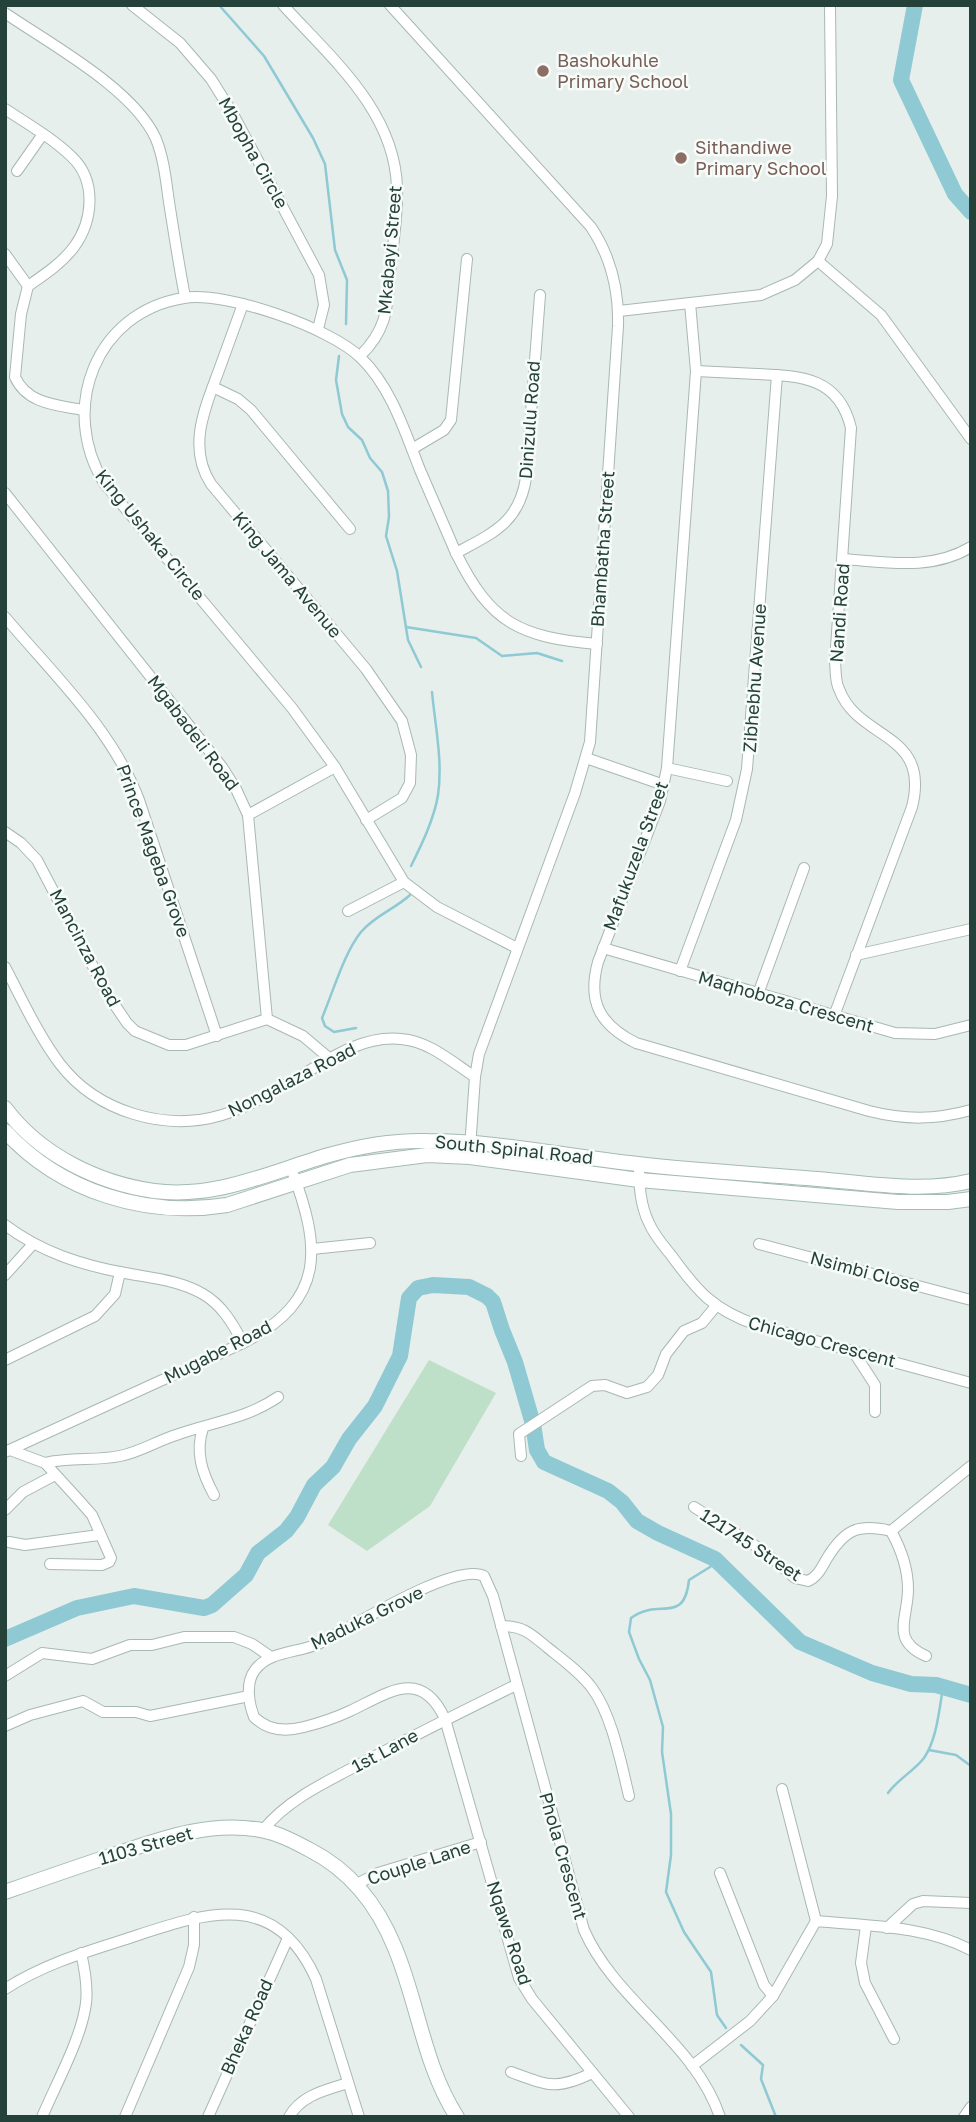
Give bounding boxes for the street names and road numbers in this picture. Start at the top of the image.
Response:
street label: Mbopha Circle [214,93,294,212]
street label: Mkabayi Street [372,185,406,315]
street label: Dinizulu Road [514,360,544,480]
street label: King Ushaka Circle [91,464,210,604]
street label: Bhambatha Street [586,470,618,628]
street label: King Jama Avenue [228,507,347,642]
street label: Nandi Road [825,563,853,663]
street label: Zibhebhu Avenue [738,603,770,753]
street label: Mgabadeli Road [143,670,244,794]
street label: Prince Mageba Grove [112,761,195,940]
street label: Mafukuzela Street [598,778,672,933]
street label: Mancinza Road [46,885,126,1010]
street label: Maqhoboza Crescent [696,965,877,1037]
street label: Nongalaza Road [224,1037,359,1121]
street label: South Spinal Road [434,1130,594,1168]
street label: Nsimbi Close [808,1246,923,1296]
street label: Chicago Crescent [746,1311,898,1371]
street label: Mugabe Road [160,1315,275,1388]
street label: 121745 Street [697,1503,806,1585]
street label: Maduka Grove [307,1580,426,1654]
street label: 1st Lane [348,1723,422,1777]
street label: Phola Crescent [535,1789,593,1922]
street label: 1103 Street [96,1821,195,1869]
street label: Couple Lane [364,1835,473,1889]
street label: Nqawe Road [483,1878,537,1988]
street label: Bheka Road [215,1975,277,2078]

